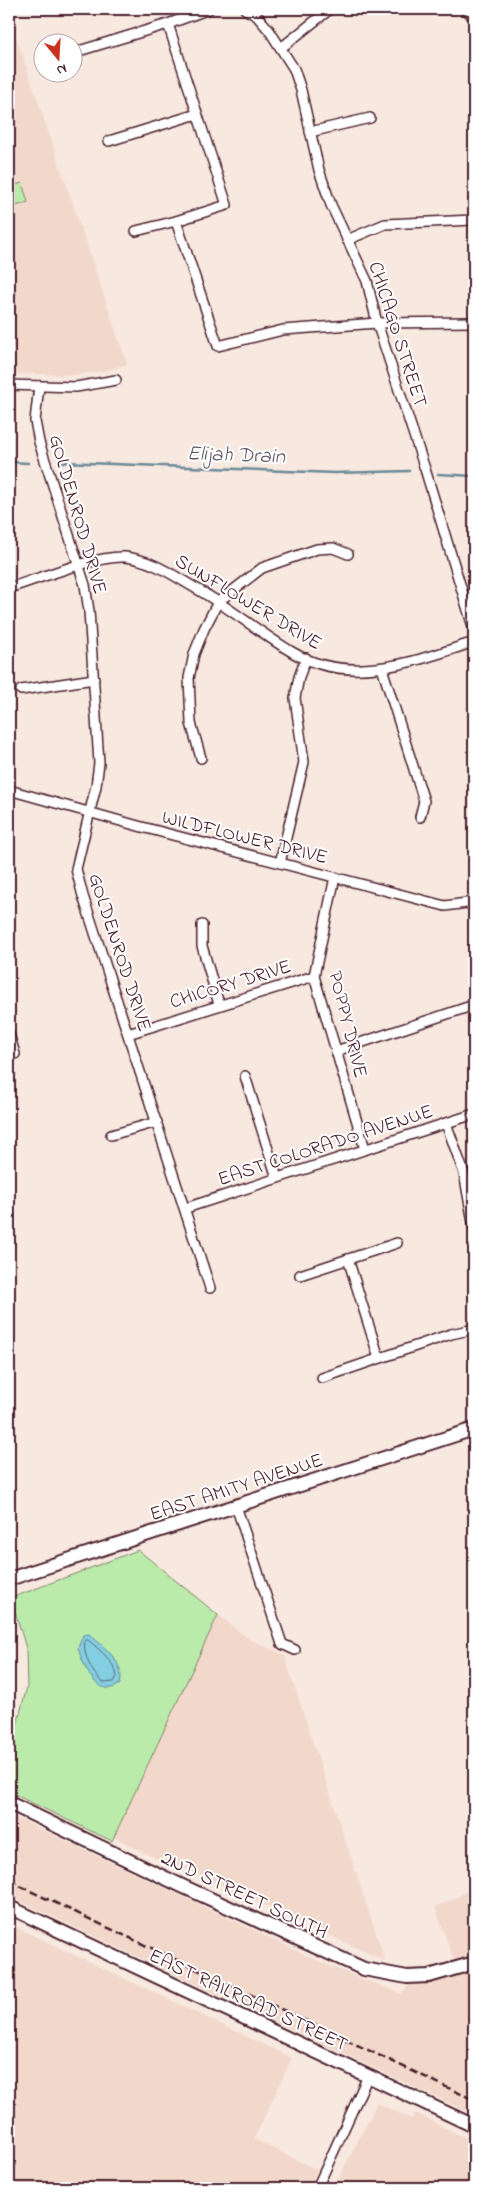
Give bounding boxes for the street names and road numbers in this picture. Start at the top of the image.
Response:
street label: CHICAGO STREET [359,258,434,411]
street label: GOLDENROD DRIVE [40,431,113,598]
street label: SUNFLOWER DRIVE [169,548,327,659]
street label: WILDFLOWER DRIVE [158,804,330,873]
street label: GOLDENROD DRIVE [79,870,158,1036]
street label: CHICORY DRIVE [166,953,295,1018]
street label: POPPY DRIVE [319,968,374,1081]
street label: EAST COLORADO AVENUE [214,1098,437,1195]
street label: EAST AMITY AVENUE [146,1447,327,1530]
street label: 2ND STREET SOUTH [156,1845,332,1948]
street label: EAST RAILROAD STREET [144,1942,352,2060]

